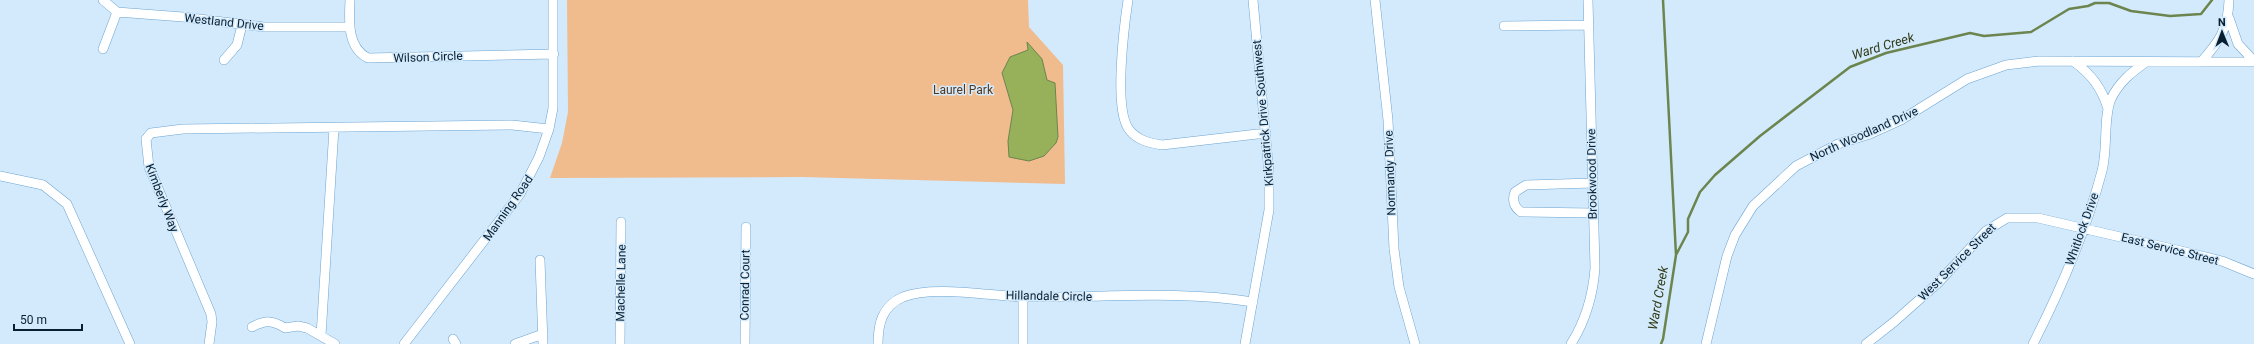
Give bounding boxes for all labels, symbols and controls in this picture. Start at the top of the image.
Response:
street label: Westland Drive [184,11,264,33]
north arrow [2202,12,2242,52]
text: N [2218,16,2226,29]
water label: Ward Creek [1850,29,1917,63]
street label: Kirkpatrick Drive Southwest [1250,39,1276,187]
street label: Wilson Circle [393,49,463,65]
park label: Laurel Park [933,83,994,97]
street label: North Woodland Drive [1808,104,1920,164]
street label: Brookwood Drive [1584,129,1600,219]
street label: Normandy Drive [1382,130,1398,216]
street label: Kimberly Way [143,162,182,235]
street label: Manning Road [480,172,536,244]
street label: Whitlock Drive [2062,191,2102,267]
street label: West Service Street [1915,220,1999,304]
street label: East Service Street [2120,230,2220,268]
street label: Machelle Lane [613,244,629,322]
street label: Conrad Court [737,249,753,321]
water label: Ward Creek [1645,264,1671,331]
street label: Hillandale Circle [1006,288,1092,304]
scale bar [14,306,82,332]
text: 50 m [20,313,47,327]

